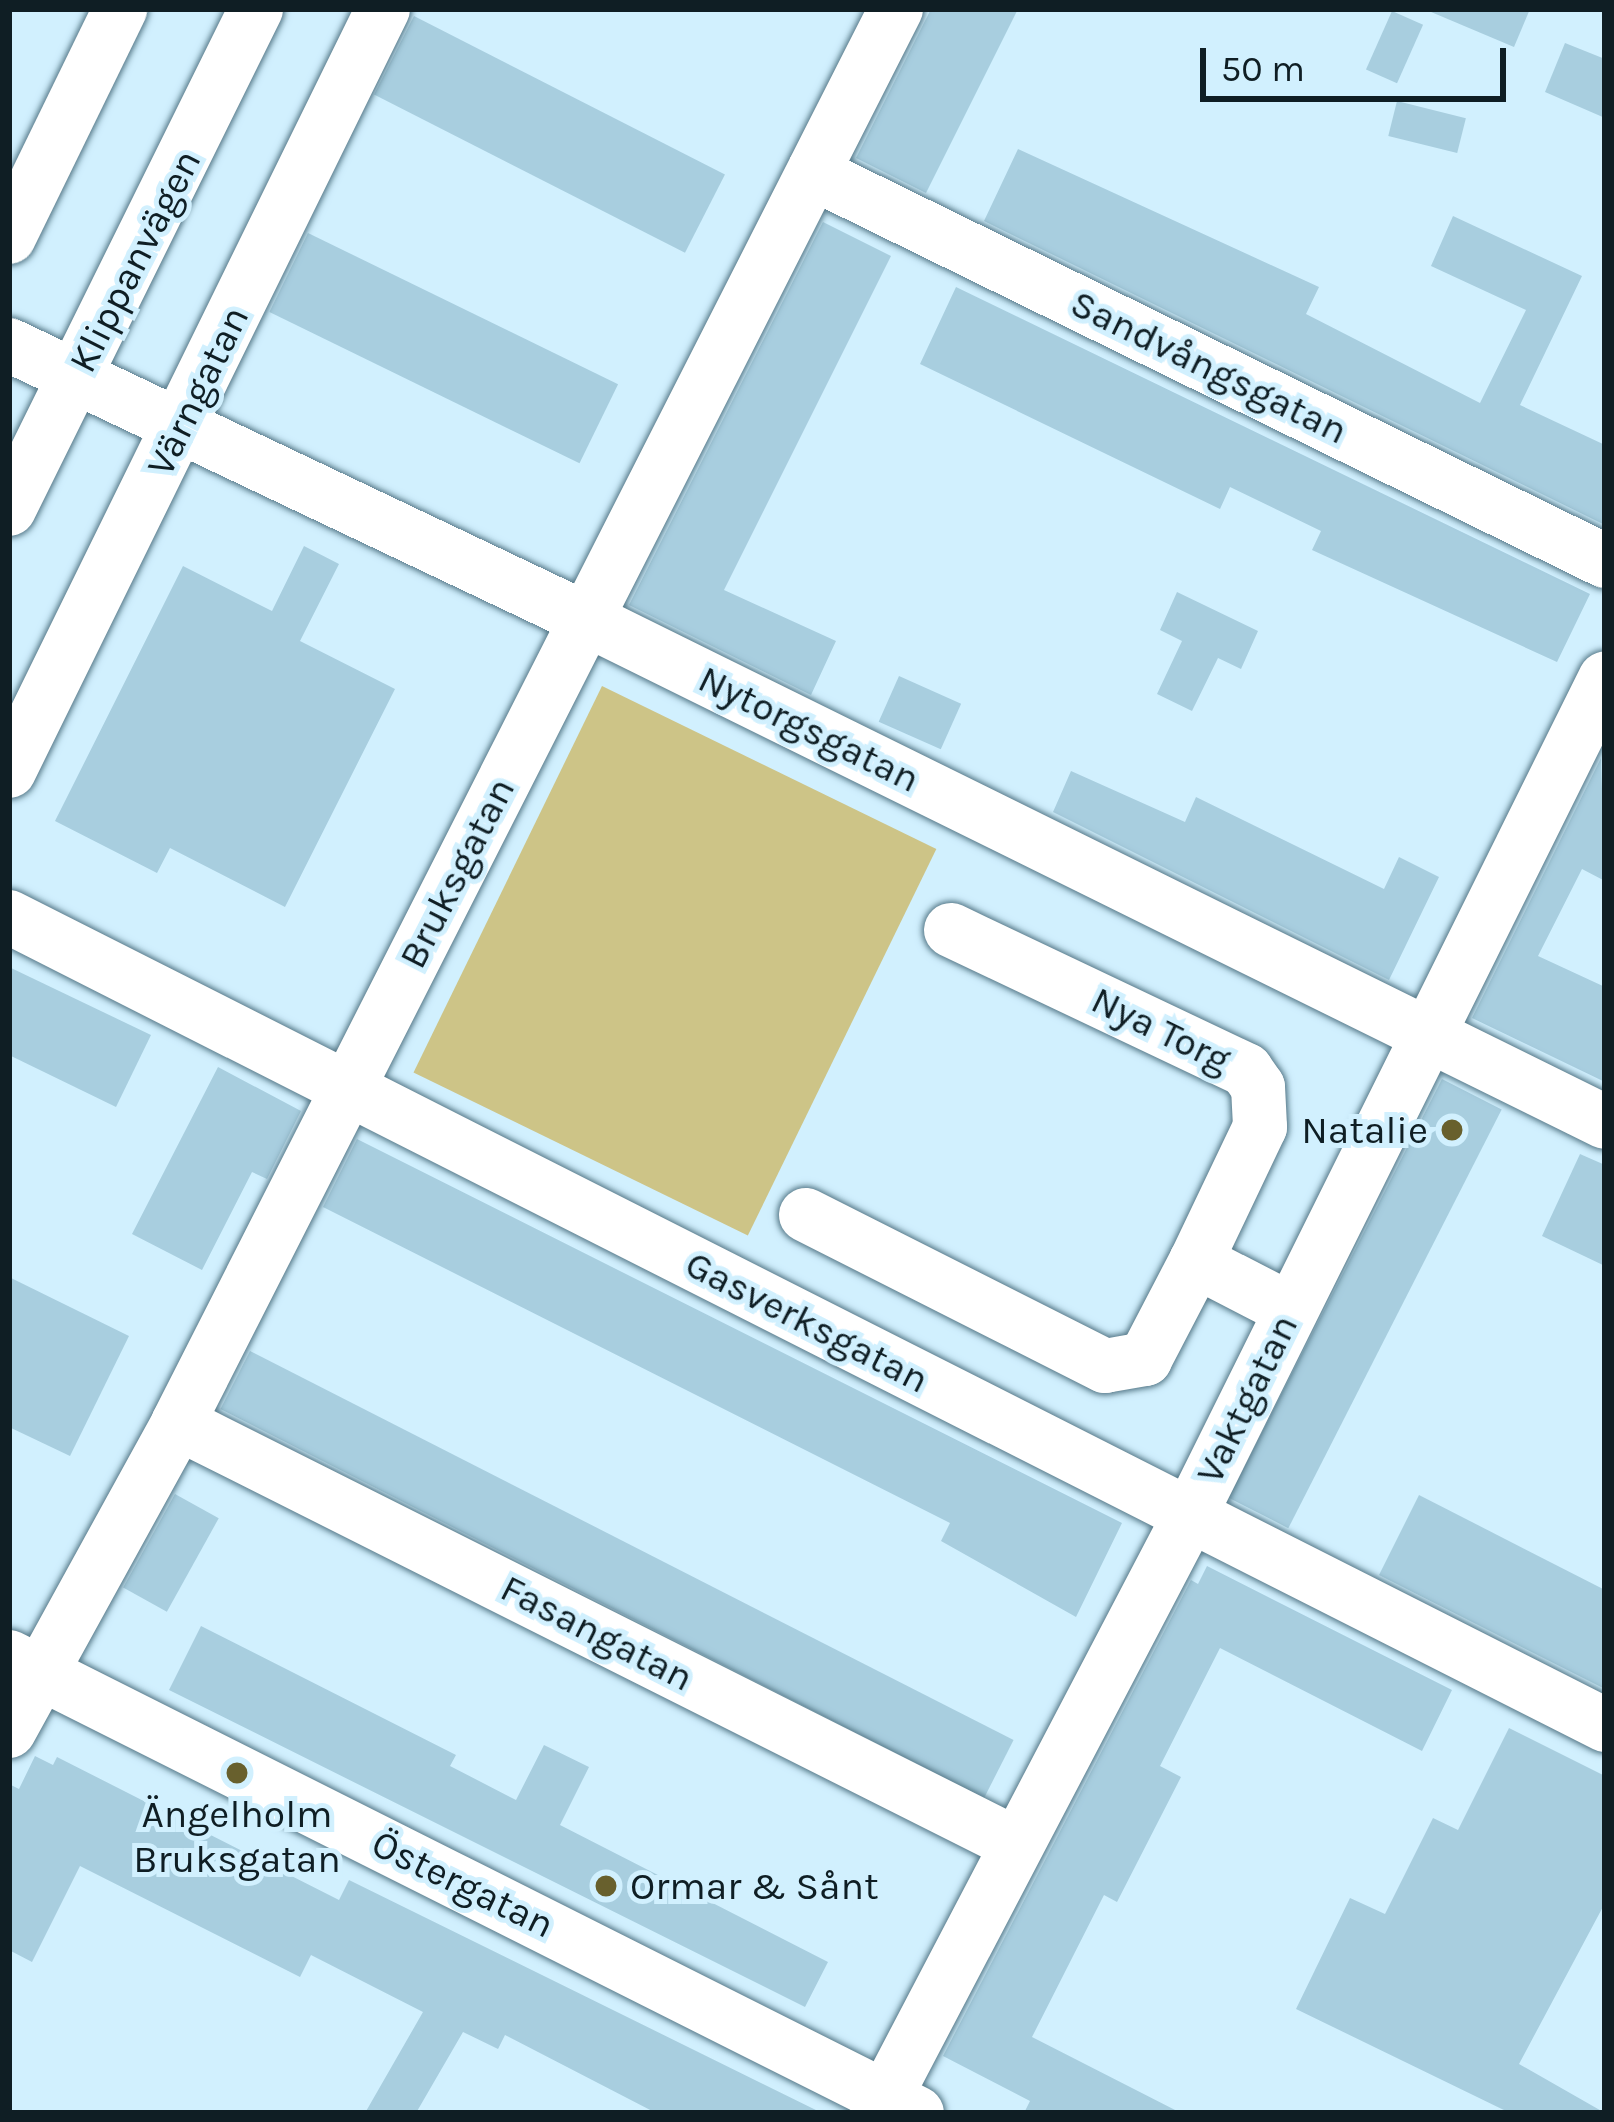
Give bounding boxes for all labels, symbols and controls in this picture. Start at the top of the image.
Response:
scale bar [1206,24,1512,98]
text: 50 m [1221,48,1305,90]
street label: Klippanvägen [59,142,211,380]
street label: Sandvångsgatan [1063,280,1355,454]
street label: Värngatan [137,299,259,483]
street label: Nytorgsgatan [691,655,927,803]
street label: Bruksgatan [389,770,525,976]
street label: Nya Torg [1084,976,1238,1084]
place label: Natalie [1301,1107,1428,1153]
marker: Natalie [1439,1117,1465,1143]
street label: Gasverksgatan [678,1241,936,1403]
street label: Vaktgatan [1186,1307,1308,1491]
street label: Fasangatan [493,1565,701,1701]
marker: Ängelholm Bruksgatan [224,1760,250,1786]
place label: Ängelholm Bruksgatan [133,1792,341,1883]
street label: Östergatan [364,1820,562,1948]
place label: Ormar & Sånt [630,1863,879,1909]
marker: Ormar & Sånt [593,1873,619,1899]

